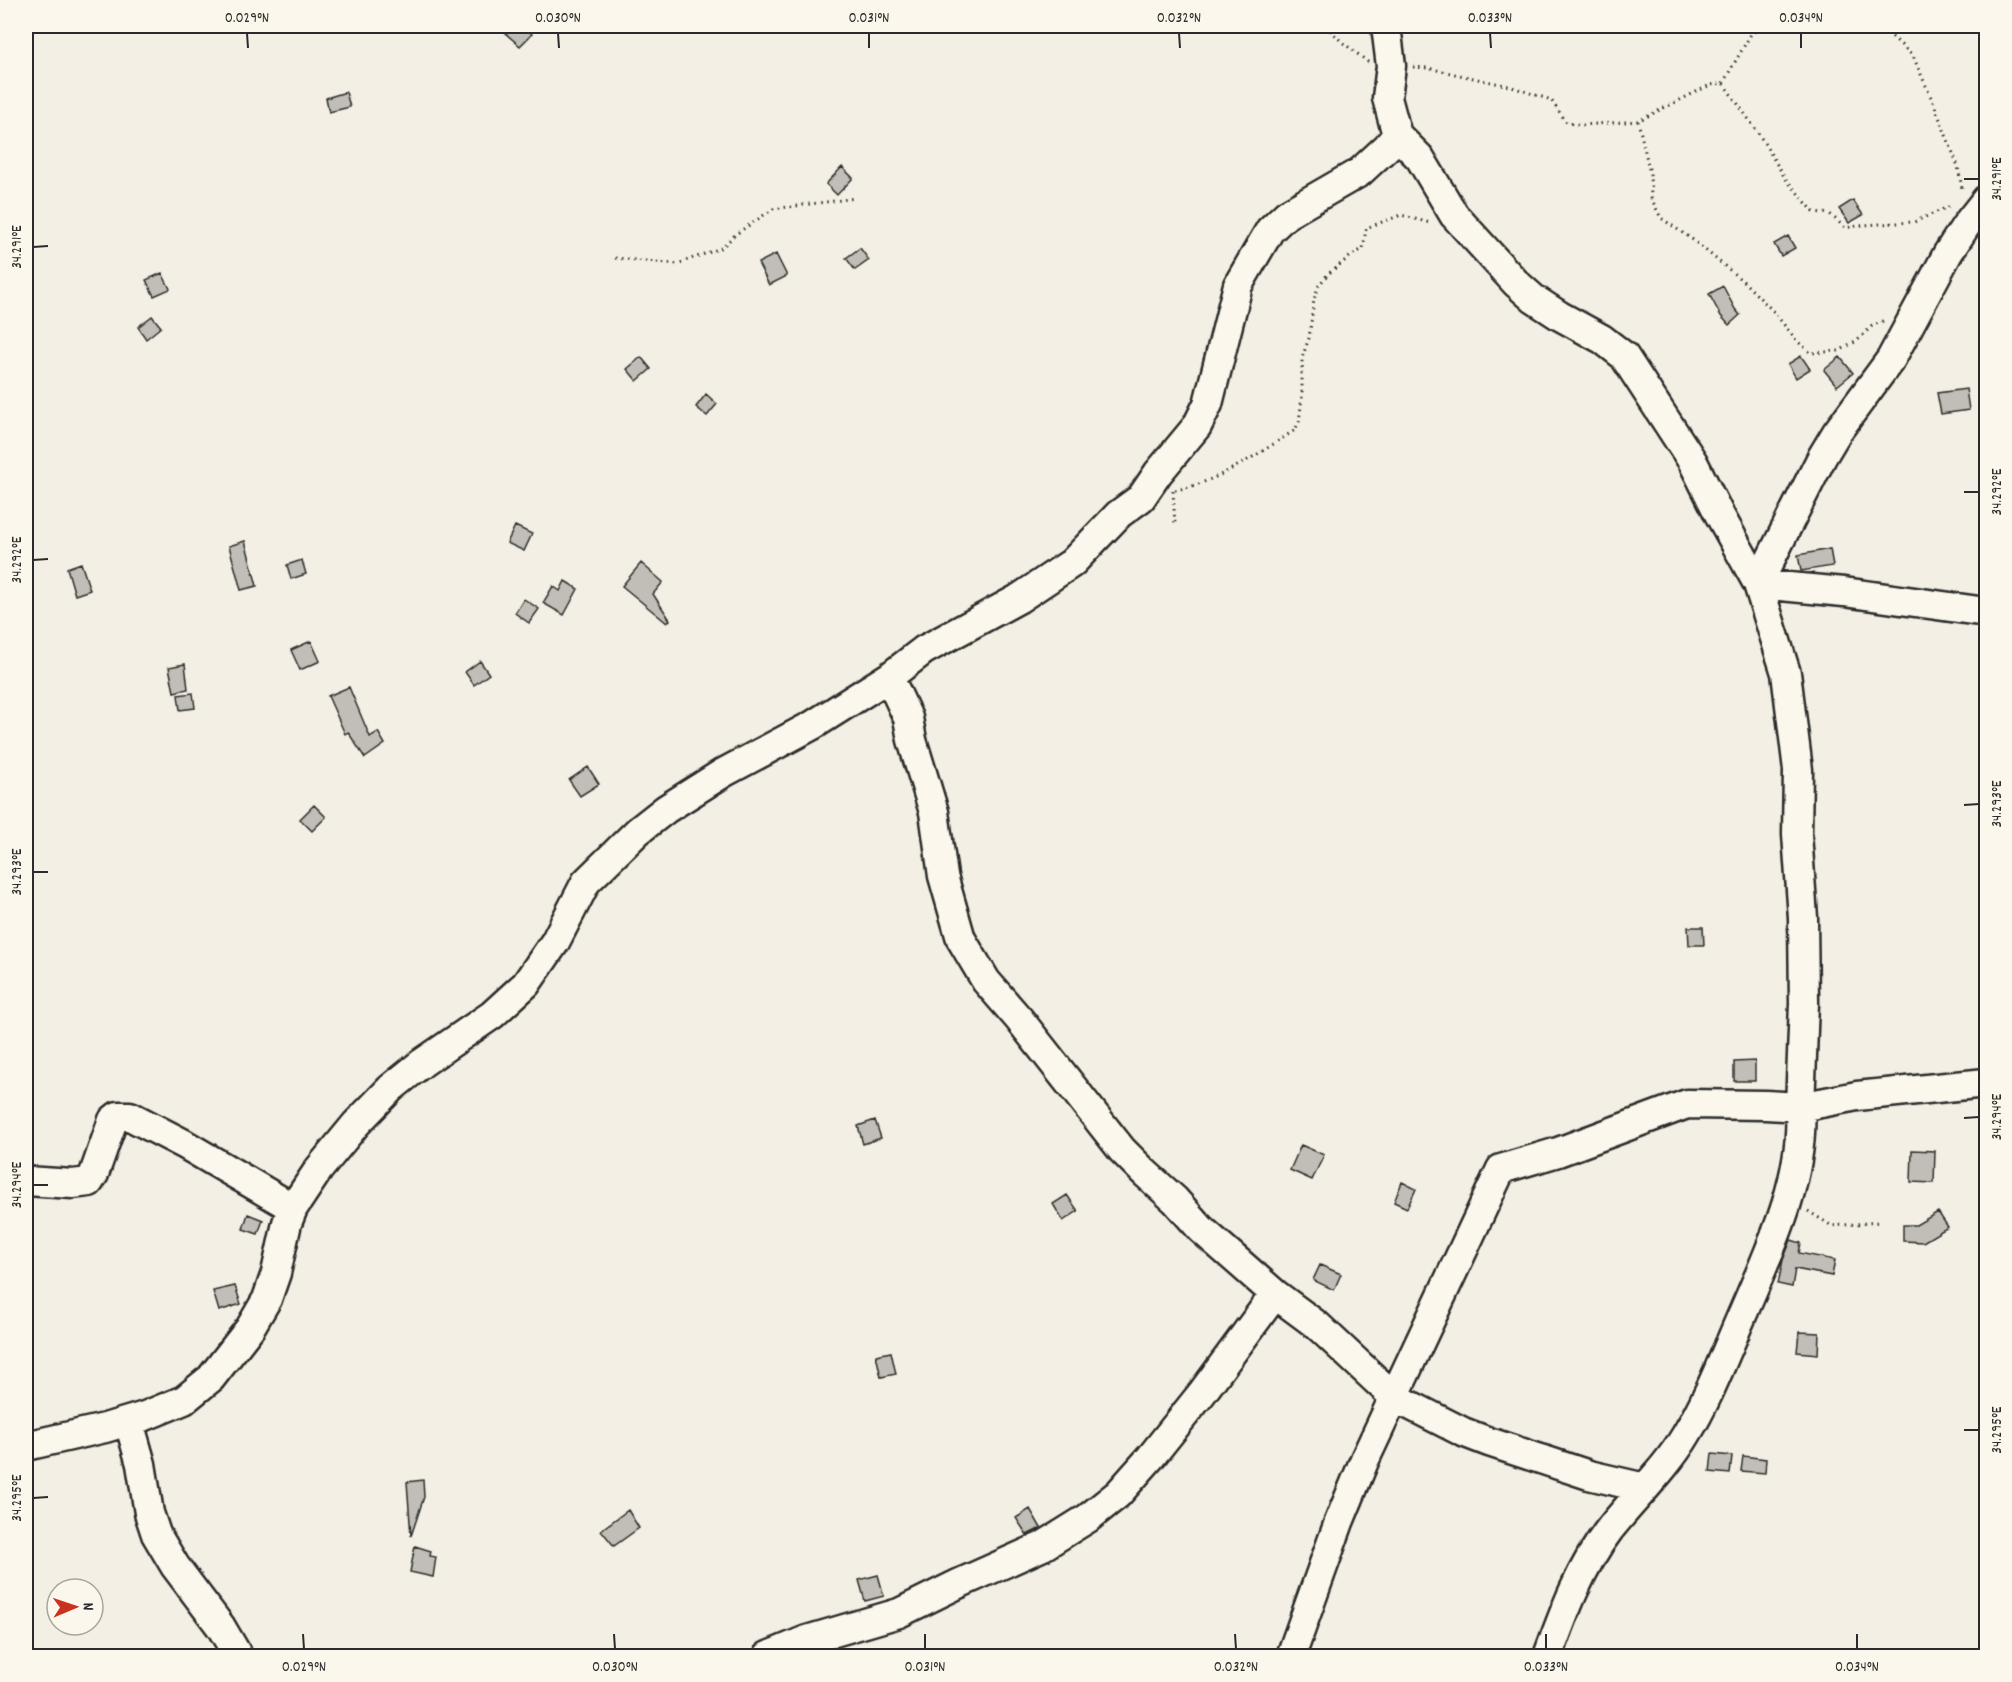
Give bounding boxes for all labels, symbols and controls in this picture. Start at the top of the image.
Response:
text: 0.029°N [225,8,269,30]
text: 0.030°N [535,8,581,30]
text: 0.031°N [848,8,890,30]
text: 0.032°N [1157,8,1201,30]
text: 0.033°N [1468,8,1512,30]
text: 0.034°N [1779,8,1823,30]
text: 34.291°E [1987,157,2009,201]
text: 34.291°E [7,225,29,269]
text: 34.292°E [1987,468,2009,515]
text: 34.292°E [7,536,29,583]
text: 34.293°E [1987,780,2009,828]
text: 34.293°E [7,848,29,896]
text: 34.294°E [1987,1093,2009,1140]
text: 34.294°E [7,1161,29,1208]
text: 34.295°E [1987,1406,2009,1454]
text: 34.295°E [7,1474,29,1522]
north arrow [45,1577,105,1637]
text: N [76,1602,99,1611]
text: 0.029°N [282,1657,326,1679]
text: 0.030°N [592,1657,638,1679]
text: 0.031°N [904,1657,946,1679]
text: 0.032°N [1214,1657,1258,1679]
text: 0.033°N [1524,1657,1568,1679]
text: 0.034°N [1835,1657,1879,1679]

